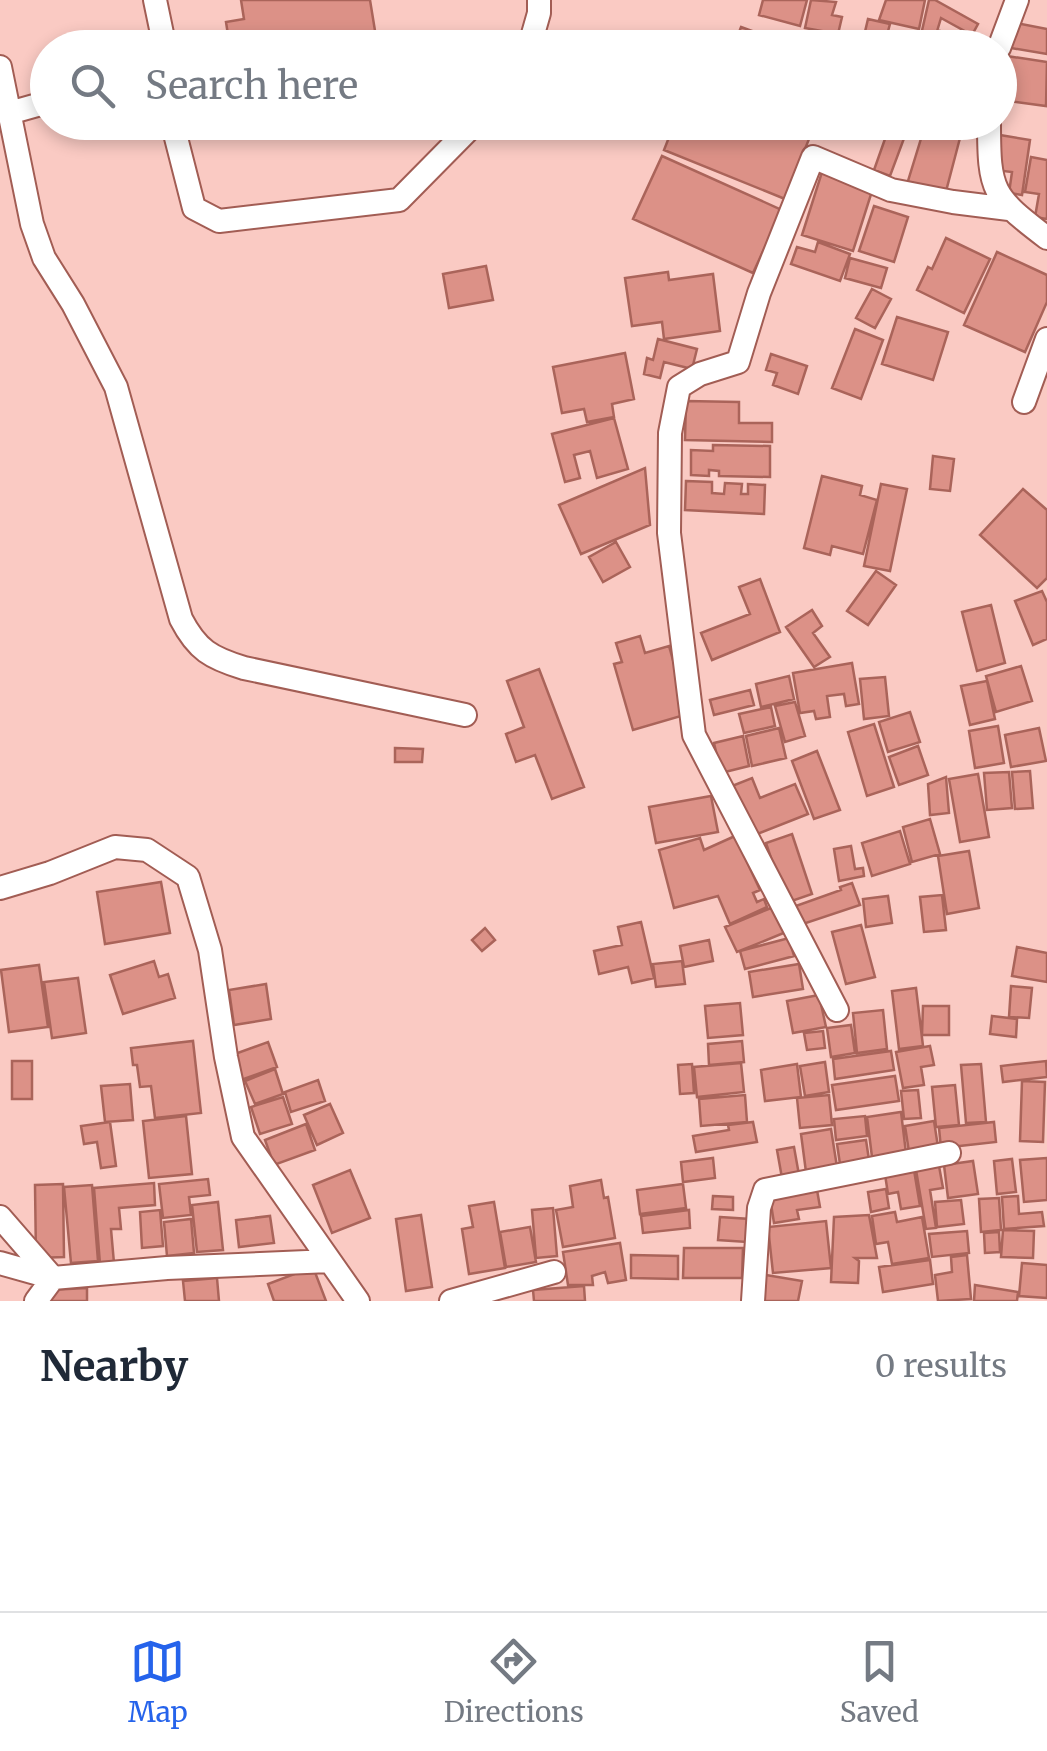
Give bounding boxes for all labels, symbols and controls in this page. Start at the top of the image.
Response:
search box [30,30,1017,140]
icon: search [65,58,120,113]
text: Search here [145,62,358,109]
text: Nearby [40,1340,188,1392]
text: 0 results [875,1346,1007,1386]
tab: Map [128,1634,188,1730]
tab: Directions [444,1634,584,1730]
tab: Saved [840,1634,919,1730]

